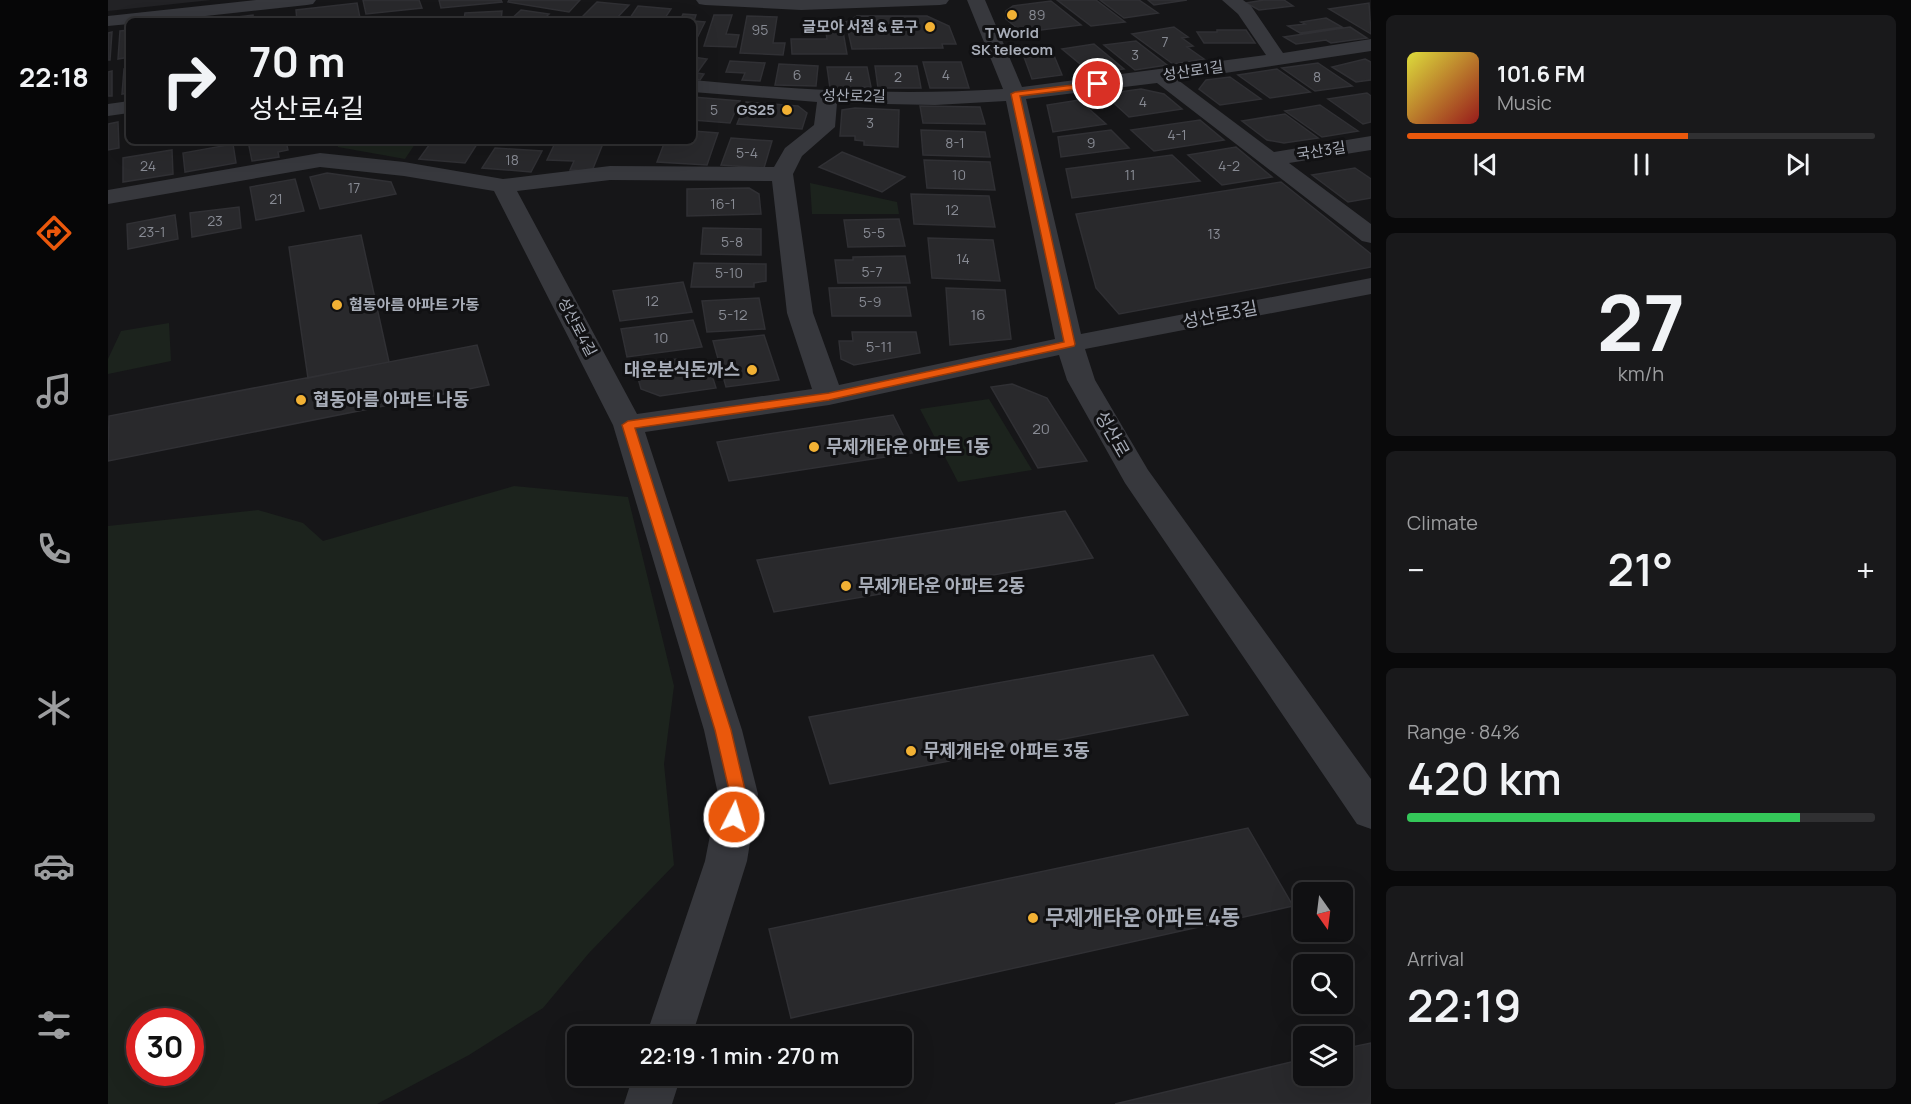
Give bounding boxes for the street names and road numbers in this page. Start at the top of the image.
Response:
street label: 성산로1길 [1161,56,1225,85]
street label: 성산로2길 [822,84,886,107]
street label: 국산3길 [1295,136,1347,165]
street label: 성산로4길 [553,294,602,360]
street label: 성산로3길 [1180,295,1260,333]
street label: 성산로 [1090,406,1136,461]

